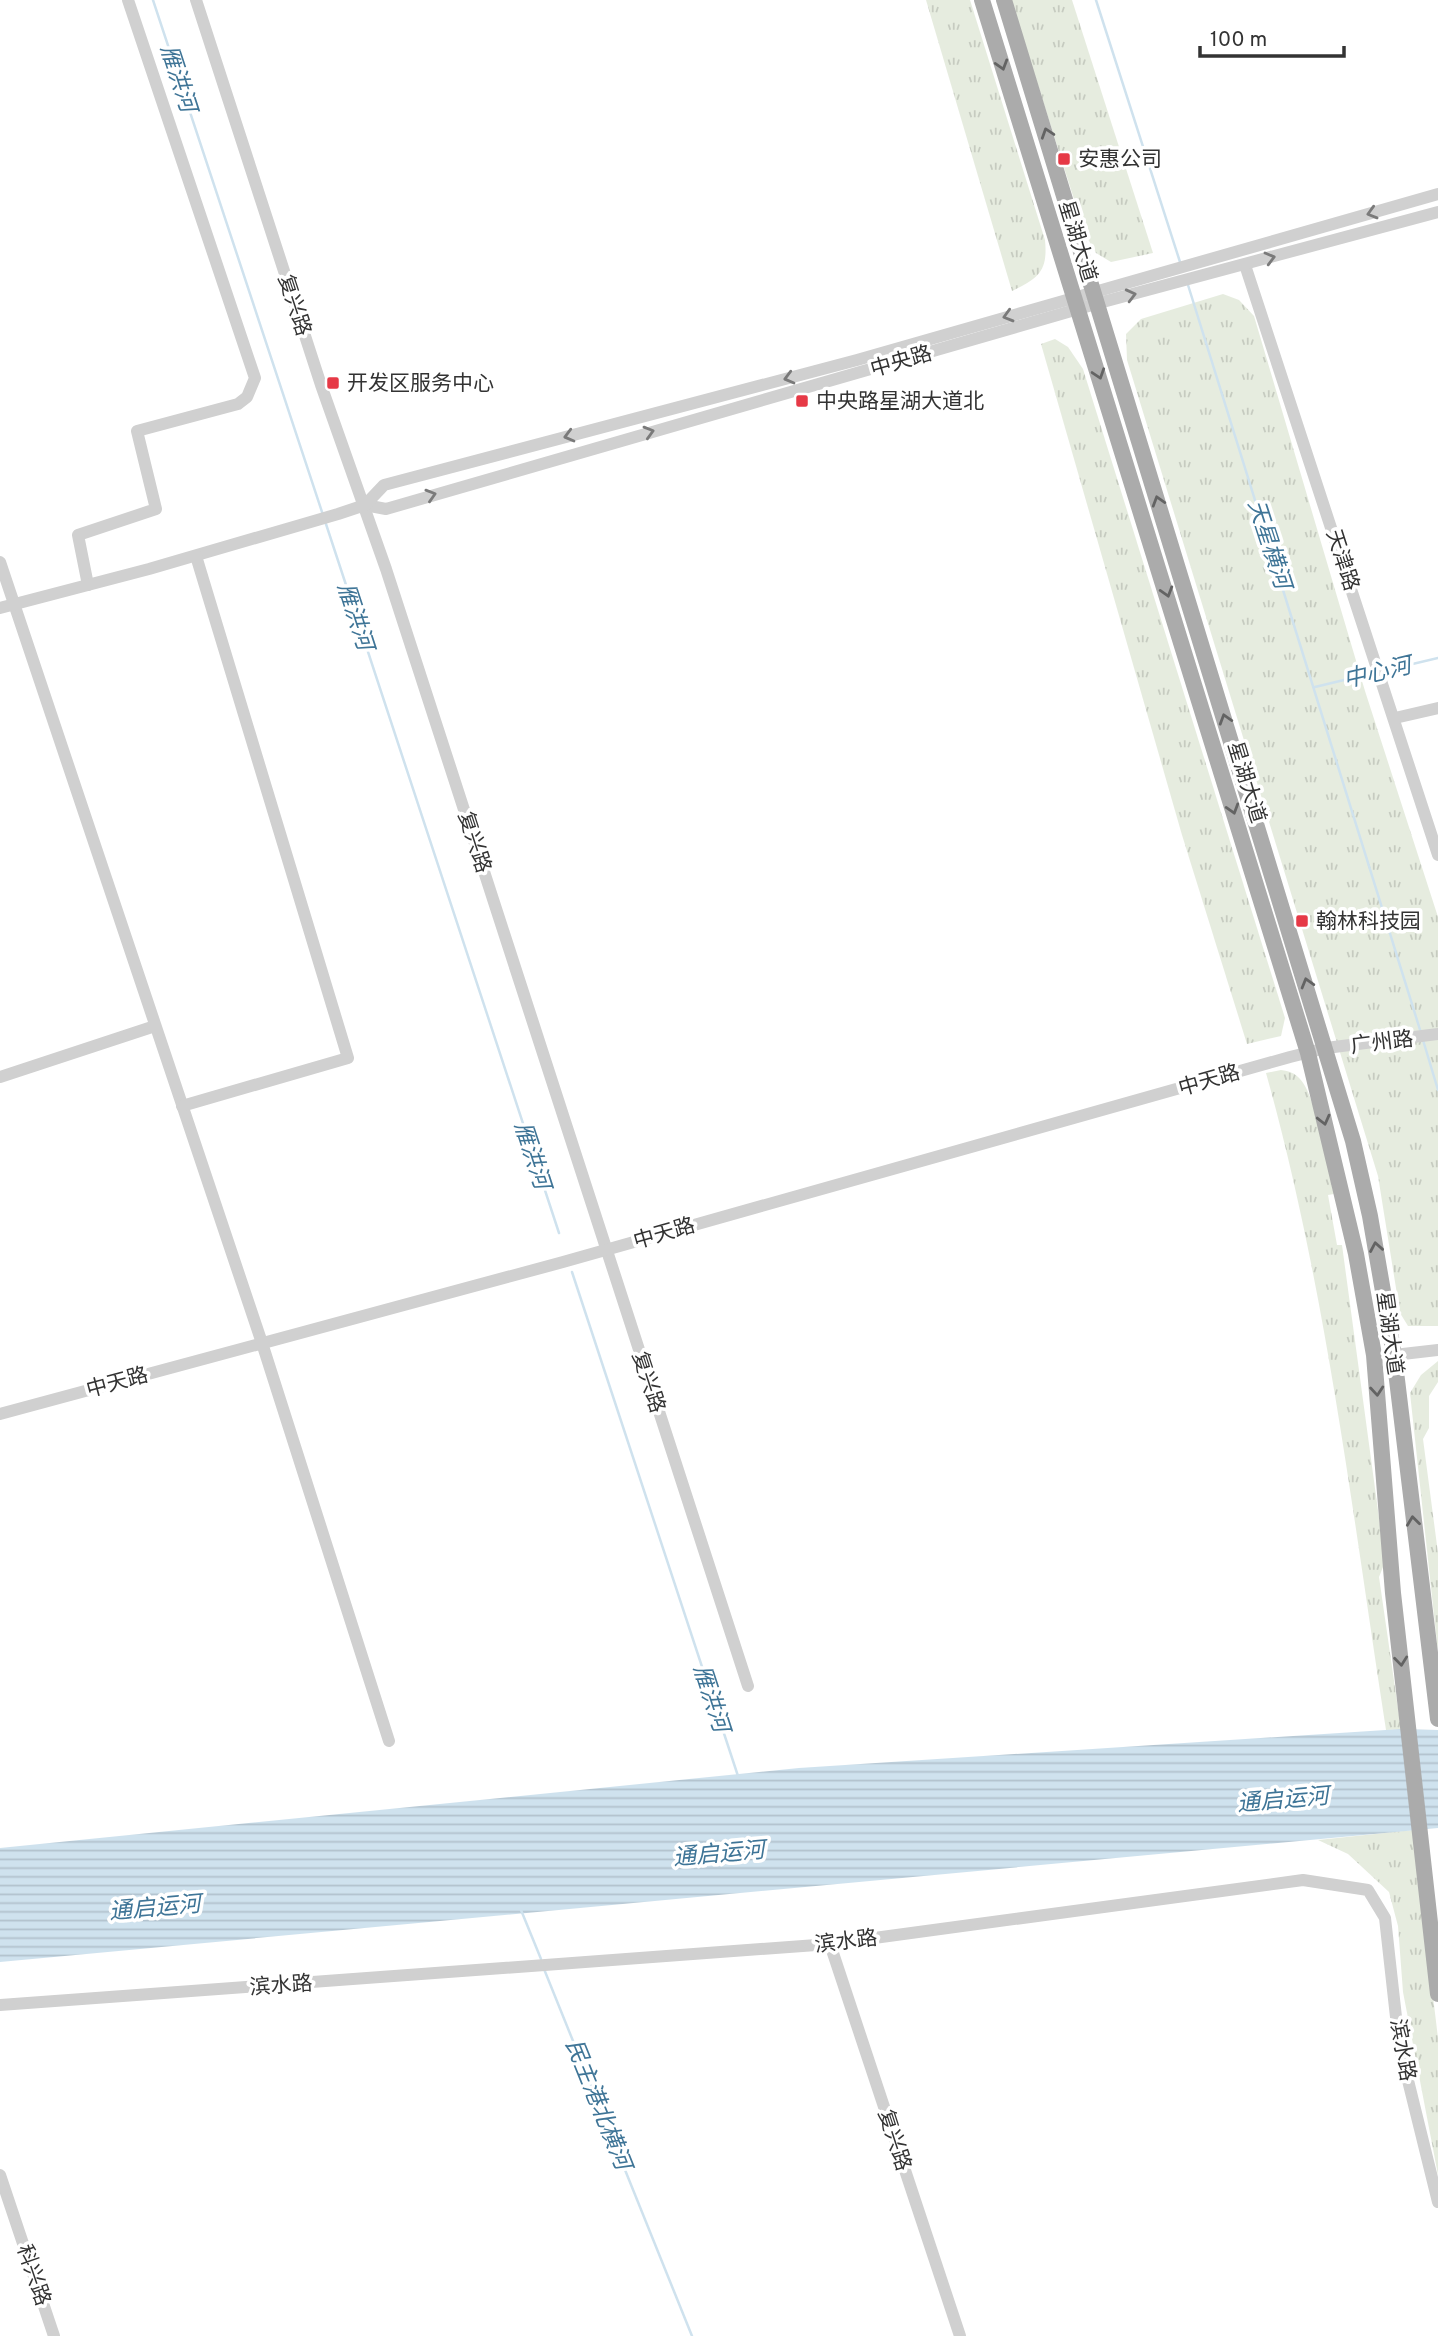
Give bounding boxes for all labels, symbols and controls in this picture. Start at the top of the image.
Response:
scale bar [1200,14,1344,58]
text: 100 m [1210,27,1267,54]
water label: 雁洪河 [152,41,202,120]
one-way arrow [994,59,1009,71]
one-way arrow [1041,128,1055,140]
place label: 安惠公司 [1078,147,1162,174]
marker: 安惠公司 [1056,151,1072,167]
street label: 星湖大道 [1051,197,1102,286]
one-way arrow [1367,205,1379,219]
one-way arrow [1264,252,1276,267]
street label: 复兴路 [271,271,316,340]
one-way arrow [1125,289,1137,303]
one-way arrow [1003,308,1015,323]
street label: 中央路 [867,341,935,384]
one-way arrow [1091,368,1105,380]
one-way arrow [783,370,795,384]
place label: 开发区服务中心 [347,371,494,398]
marker: 开发区服务中心 [325,375,341,391]
place label: 中央路星湖大道北 [816,389,984,416]
marker: 中央路星湖大道北 [794,393,810,409]
one-way arrow [643,425,655,440]
one-way arrow [564,428,576,442]
one-way arrow [424,489,436,503]
one-way arrow [1152,496,1167,508]
water label: 天星横河 [1240,497,1297,597]
street label: 天津路 [1319,526,1364,595]
water label: 雁洪河 [329,579,379,658]
one-way arrow [1158,585,1173,597]
water label: 中心河 [1341,652,1418,696]
one-way arrow [1219,713,1233,725]
street label: 星湖大道 [1220,738,1271,827]
one-way arrow [1225,803,1240,815]
street label: 复兴路 [451,808,496,877]
place label: 翰林科技园 [1316,909,1421,936]
marker: 翰林科技园 [1294,913,1310,929]
one-way arrow [1300,977,1315,989]
street label: 广州路 [1349,1026,1415,1061]
street label: 中天路 [1175,1060,1243,1103]
one-way arrow [1316,1114,1330,1126]
water label: 雁洪河 [506,1118,556,1197]
street label: 中天路 [630,1213,698,1256]
one-way arrow [1369,1241,1384,1253]
street label: 星湖大道 [1369,1290,1408,1377]
street label: 复兴路 [625,1348,670,1417]
street label: 中天路 [83,1362,151,1405]
one-way arrow [1369,1385,1384,1396]
one-way arrow [1405,1515,1420,1527]
one-way arrow [1393,1656,1408,1667]
water label: 雁洪河 [685,1661,735,1740]
water label: 通启运河 [1236,1783,1334,1820]
water label: 通启运河 [672,1837,770,1874]
water label: 通启运河 [108,1891,206,1928]
street label: 滨水路 [813,1925,879,1960]
street label: 滨水路 [249,1971,313,2002]
street label: 滨水路 [1383,2017,1420,2084]
water label: 民主港北横河 [557,2036,637,2178]
street label: 复兴路 [871,2106,916,2175]
street label: 科兴路 [10,2241,56,2310]

